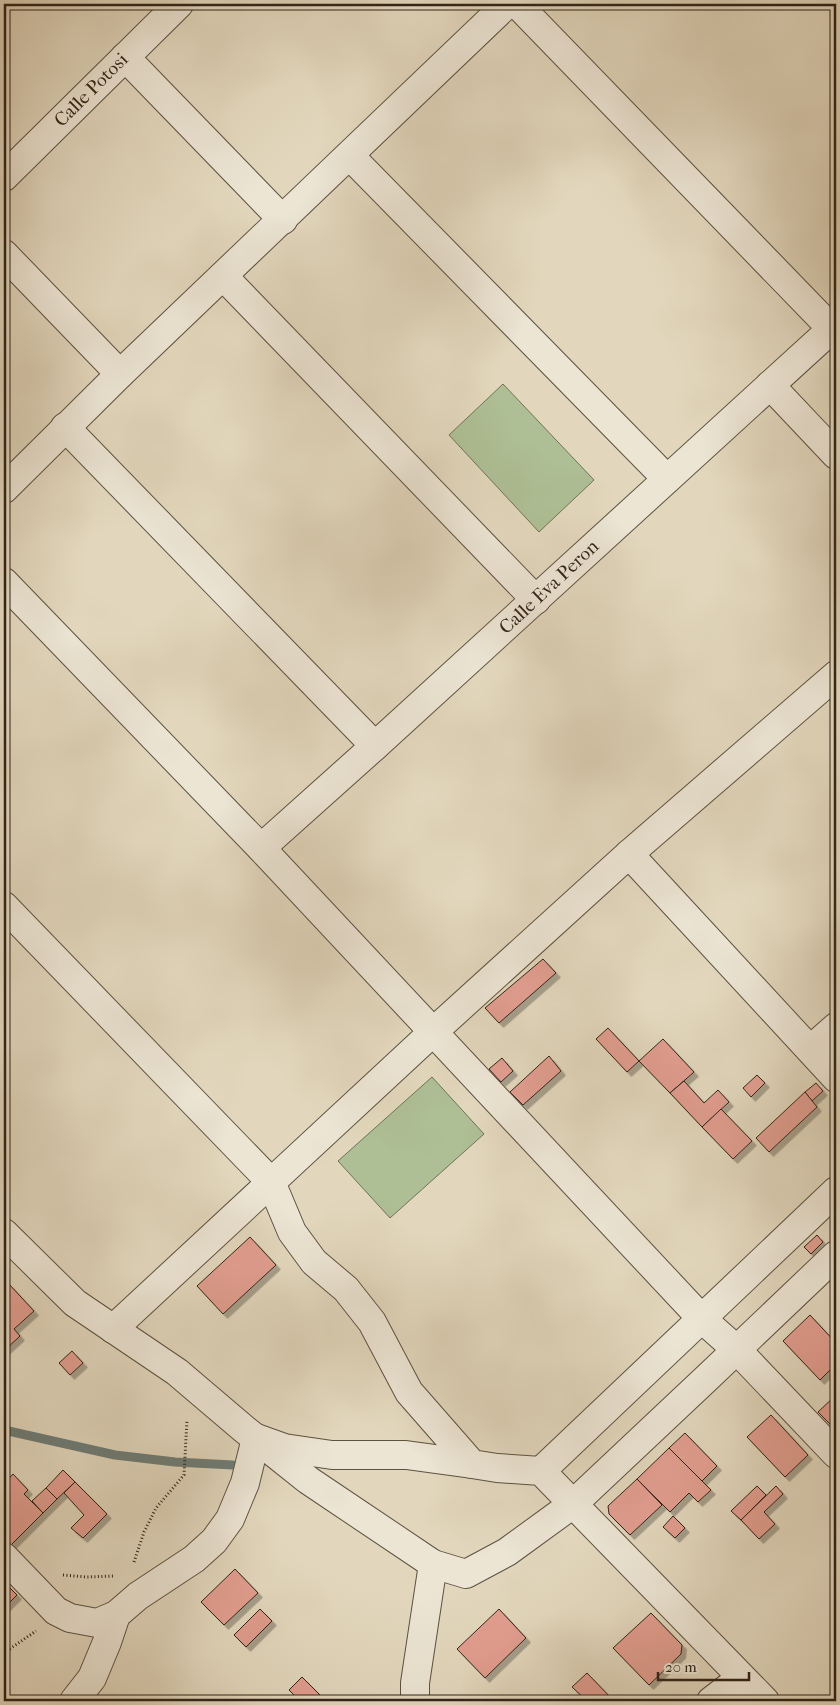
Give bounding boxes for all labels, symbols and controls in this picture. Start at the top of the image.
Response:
street label: Calle Potosi [50,48,133,131]
street label: Calle Eva Peron [495,535,603,639]
scale bar [658,1650,749,1682]
text: 20 m [665,1658,697,1676]

